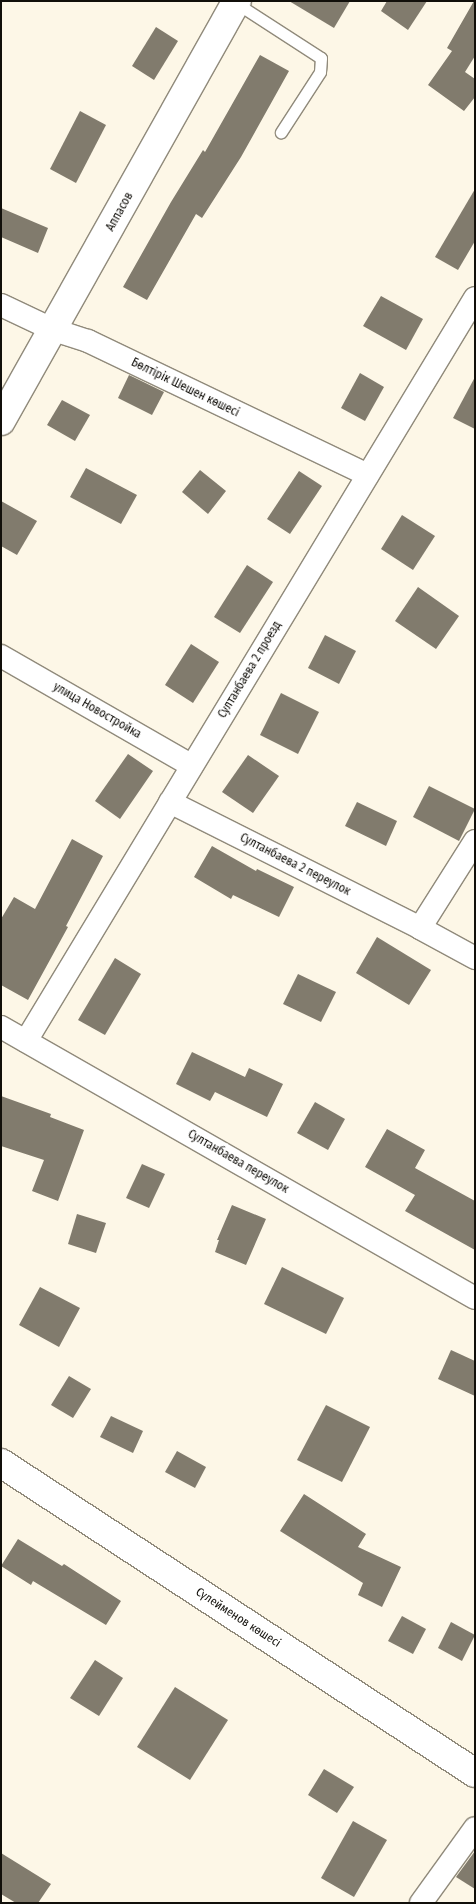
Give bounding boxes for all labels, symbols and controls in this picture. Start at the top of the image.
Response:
street label: Аппасов [103,190,137,234]
street label: Бөлтірік Шешен көшесі [129,356,241,420]
street label: Султанбаева 2 проезд [215,619,285,721]
street label: улица Новостройка [50,680,144,742]
street label: Султанбаева 2 переулок [237,831,353,899]
street label: Султанбаева переулок [185,1127,291,1197]
street label: Сүлейменов көшесі [193,1585,283,1651]

